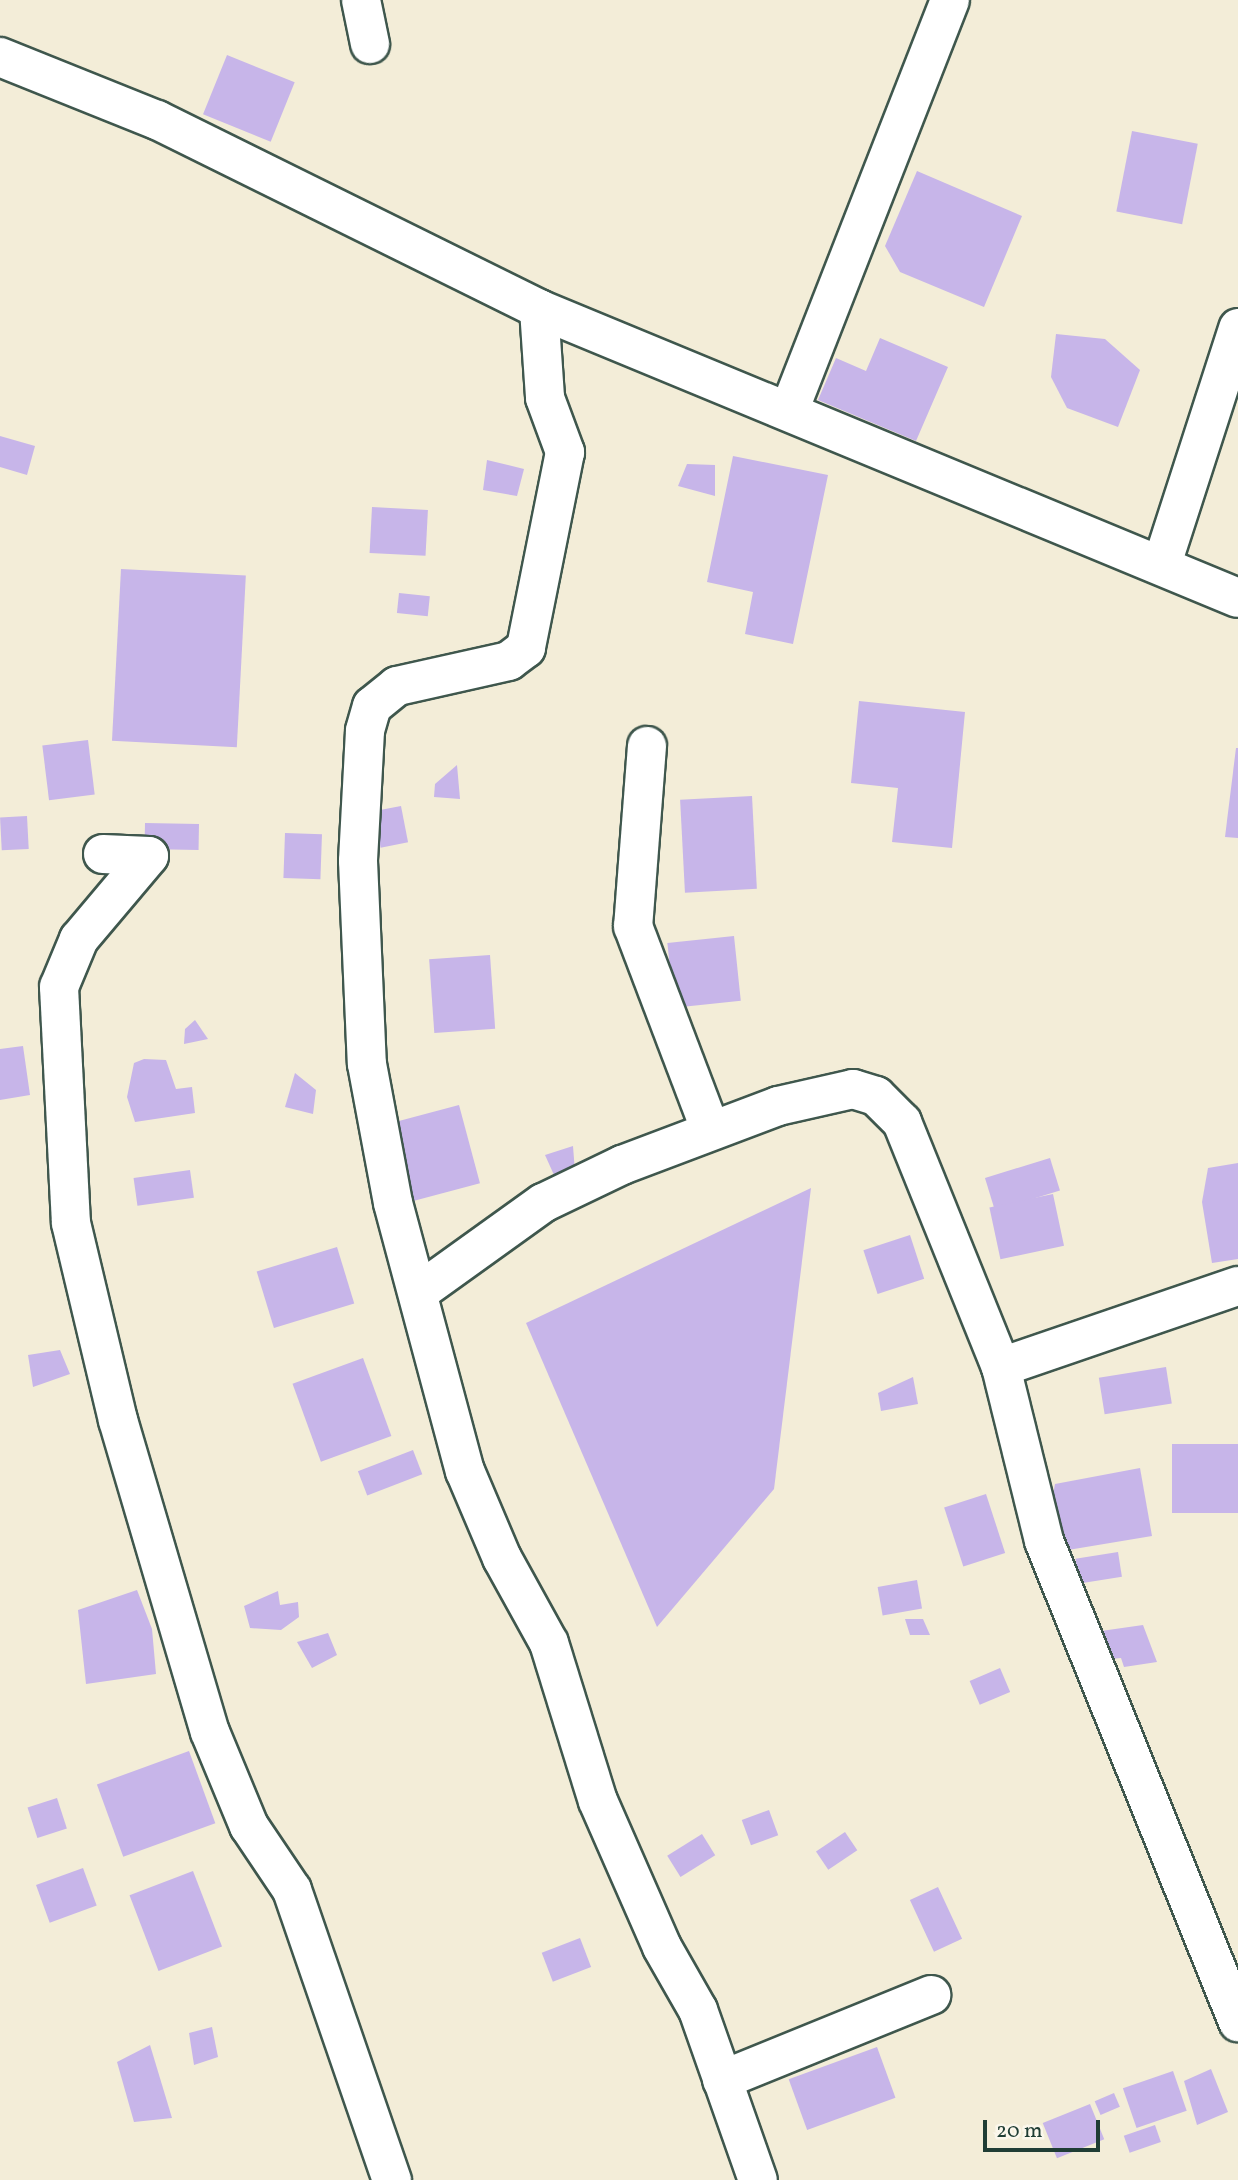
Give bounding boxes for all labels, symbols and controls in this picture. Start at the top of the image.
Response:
scale bar [986,2106,1103,2150]
text: 20 m [996,2117,1042,2146]

